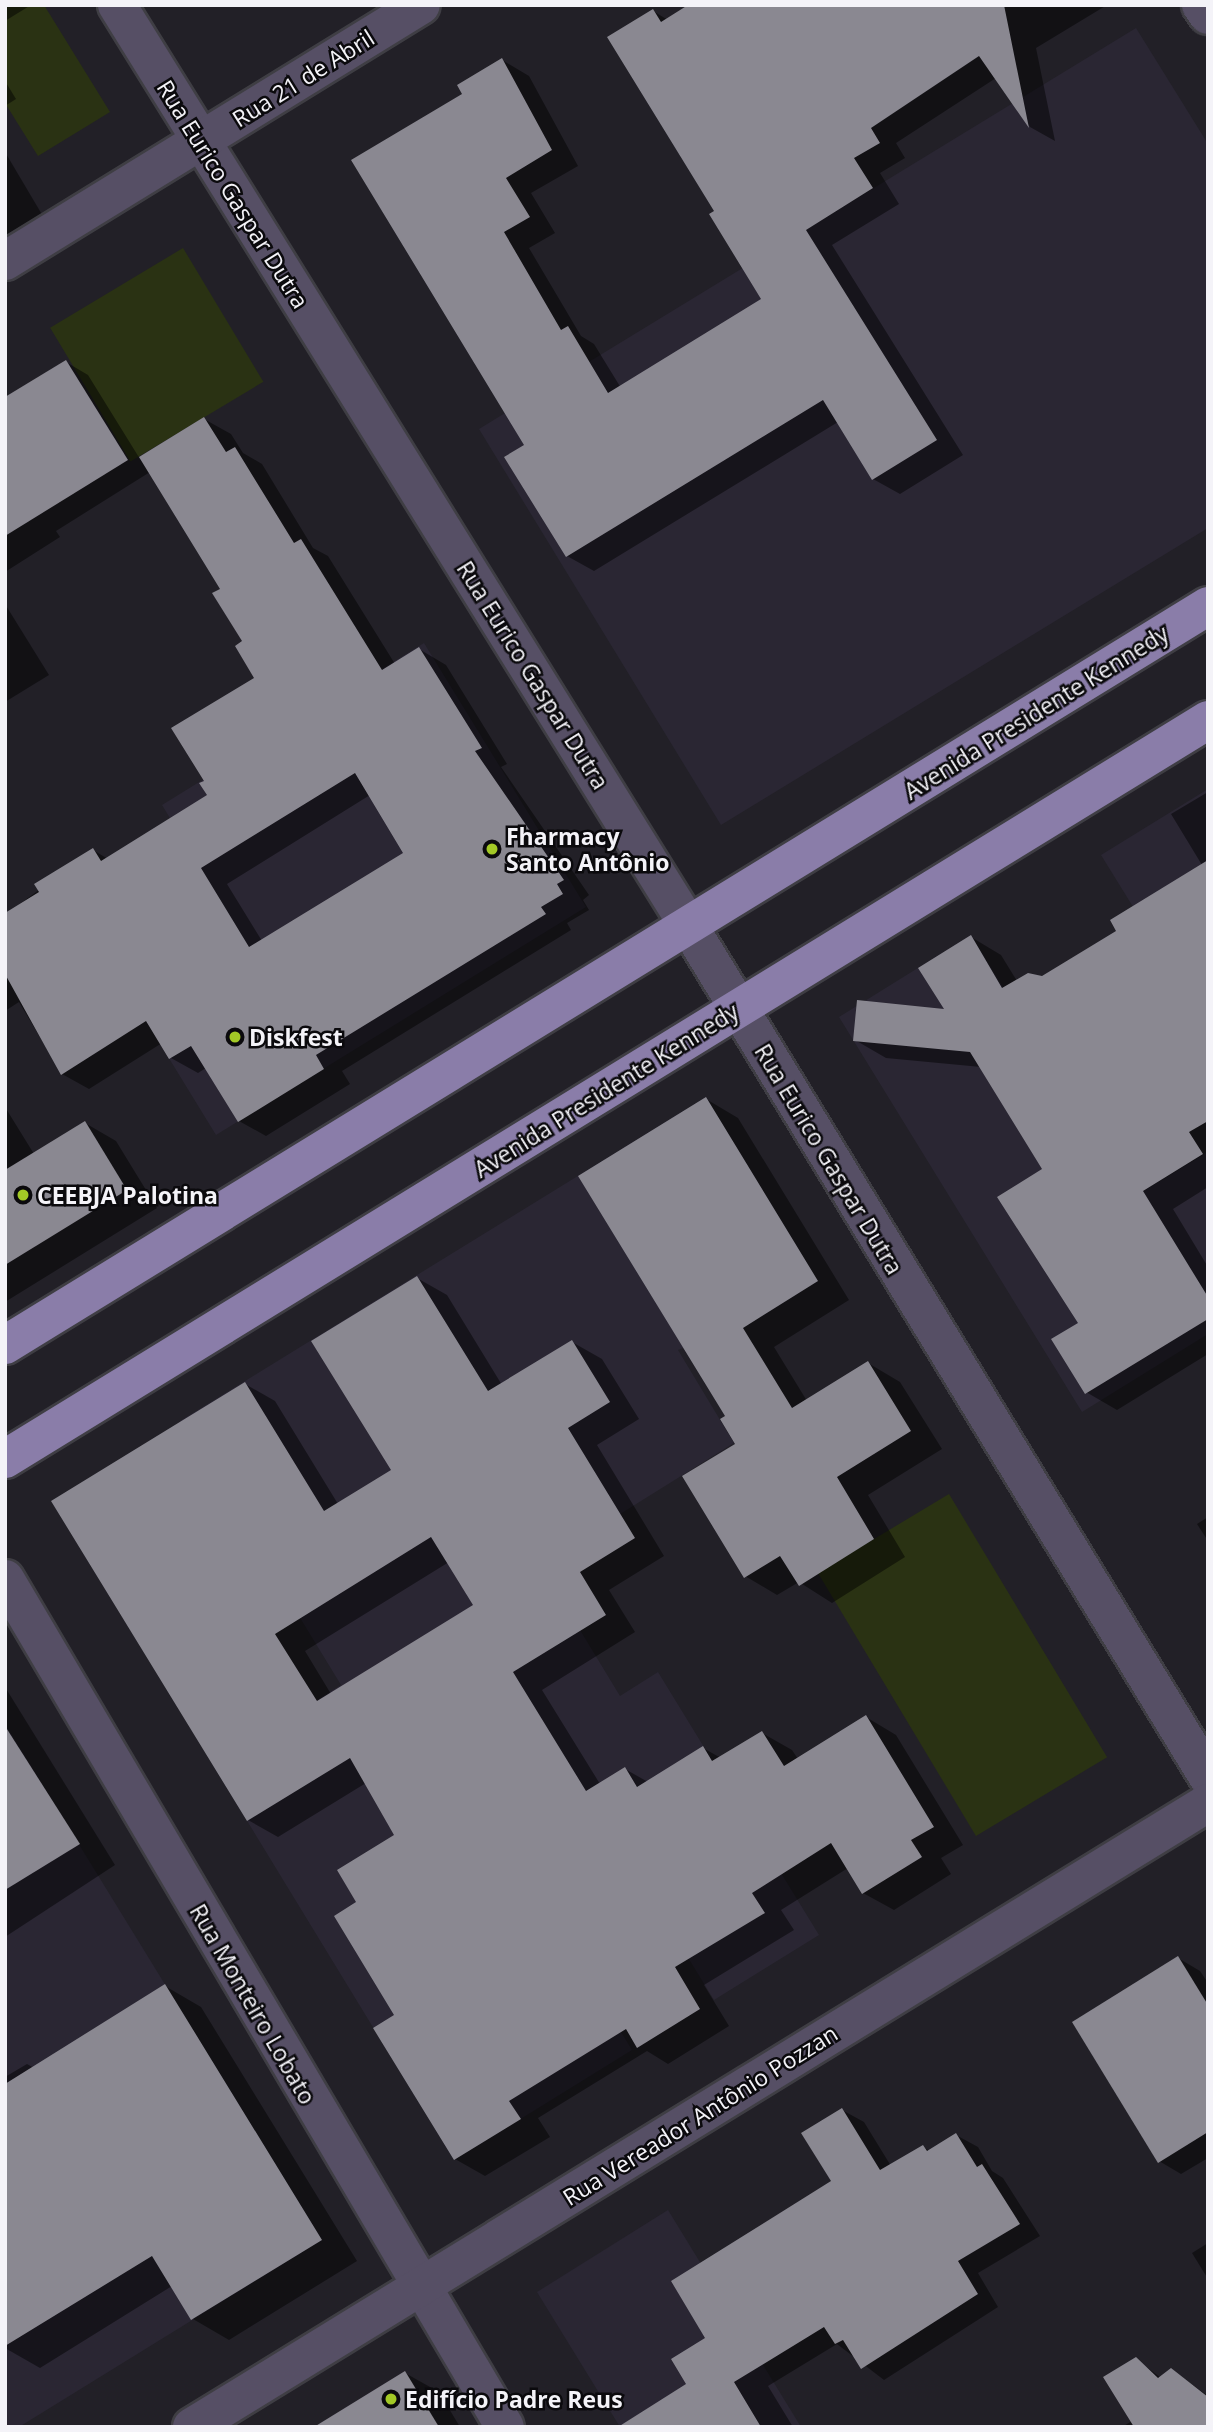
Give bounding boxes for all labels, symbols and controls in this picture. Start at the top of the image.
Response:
street label: Rua 21 de Abril [227,23,379,133]
street label: Rua Eurico Gaspar Dutra [151,75,315,313]
street label: Rua Eurico Gaspar Dutra [451,556,615,794]
street label: Avenida Presidente Kennedy [899,619,1173,805]
place label: Fharmacy Santo Antônio [506,822,669,876]
marker: Fharmacy Santo Antônio [484,841,500,857]
street label: Avenida Presidente Kennedy [469,997,743,1183]
place label: Diskfest [249,1023,343,1051]
marker: Diskfest [227,1029,243,1045]
street label: Rua Eurico Gaspar Dutra [749,1039,909,1279]
place label: CEEBJA Palotina [37,1181,218,1209]
marker: CEEBJA Palotina [15,1187,31,1203]
street label: Rua Monteiro Lobato [184,1899,322,2109]
street label: Rua Vereador Antônio Pozzan [558,2019,842,2211]
place label: Edifício Padre Reus [405,2385,623,2413]
marker: Edifício Padre Reus [383,2391,399,2407]

